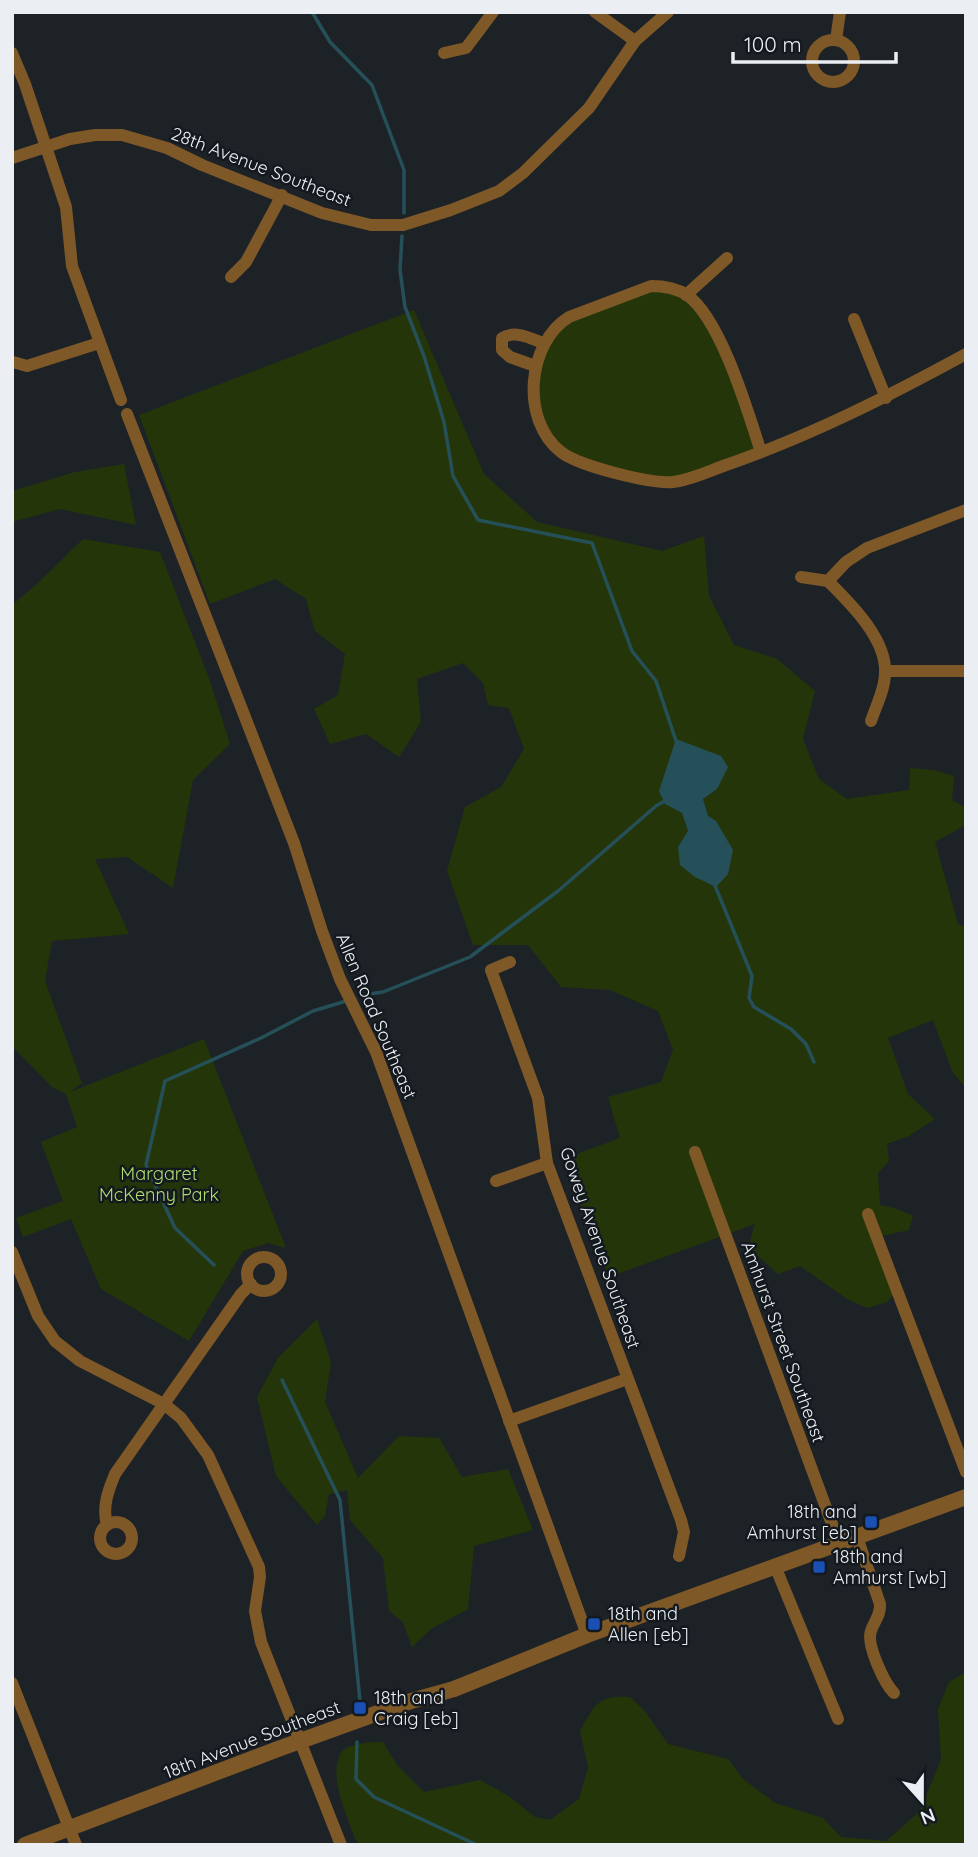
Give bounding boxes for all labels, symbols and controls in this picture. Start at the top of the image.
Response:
scale bar [733,21,896,65]
text: 100 m [744,31,802,57]
street label: 28th Avenue Southeast [168,122,354,211]
street label: Allen Road Southeast [331,929,422,1102]
street label: Gowey Avenue Southeast [555,1144,646,1352]
park label: Margaret McKenny Park [99,1162,219,1206]
street label: Amhurst Street Southeast [736,1238,831,1446]
place label: 18th and Amhurst [eb] [747,1500,857,1544]
marker: 18th and Amhurst [eb] [863,1514,879,1530]
place label: 18th and Amhurst [wb] [833,1545,947,1589]
marker: 18th and Amhurst [wb] [811,1559,827,1575]
place label: 18th and Allen [eb] [608,1602,689,1646]
marker: 18th and Allen [eb] [586,1616,602,1632]
place label: 18th and Craig [eb] [374,1686,459,1730]
street label: 18th Avenue Southeast [160,1695,343,1784]
marker: 18th and Craig [eb] [352,1700,368,1716]
north arrow [887,1766,957,1836]
text: N [917,1803,939,1831]

